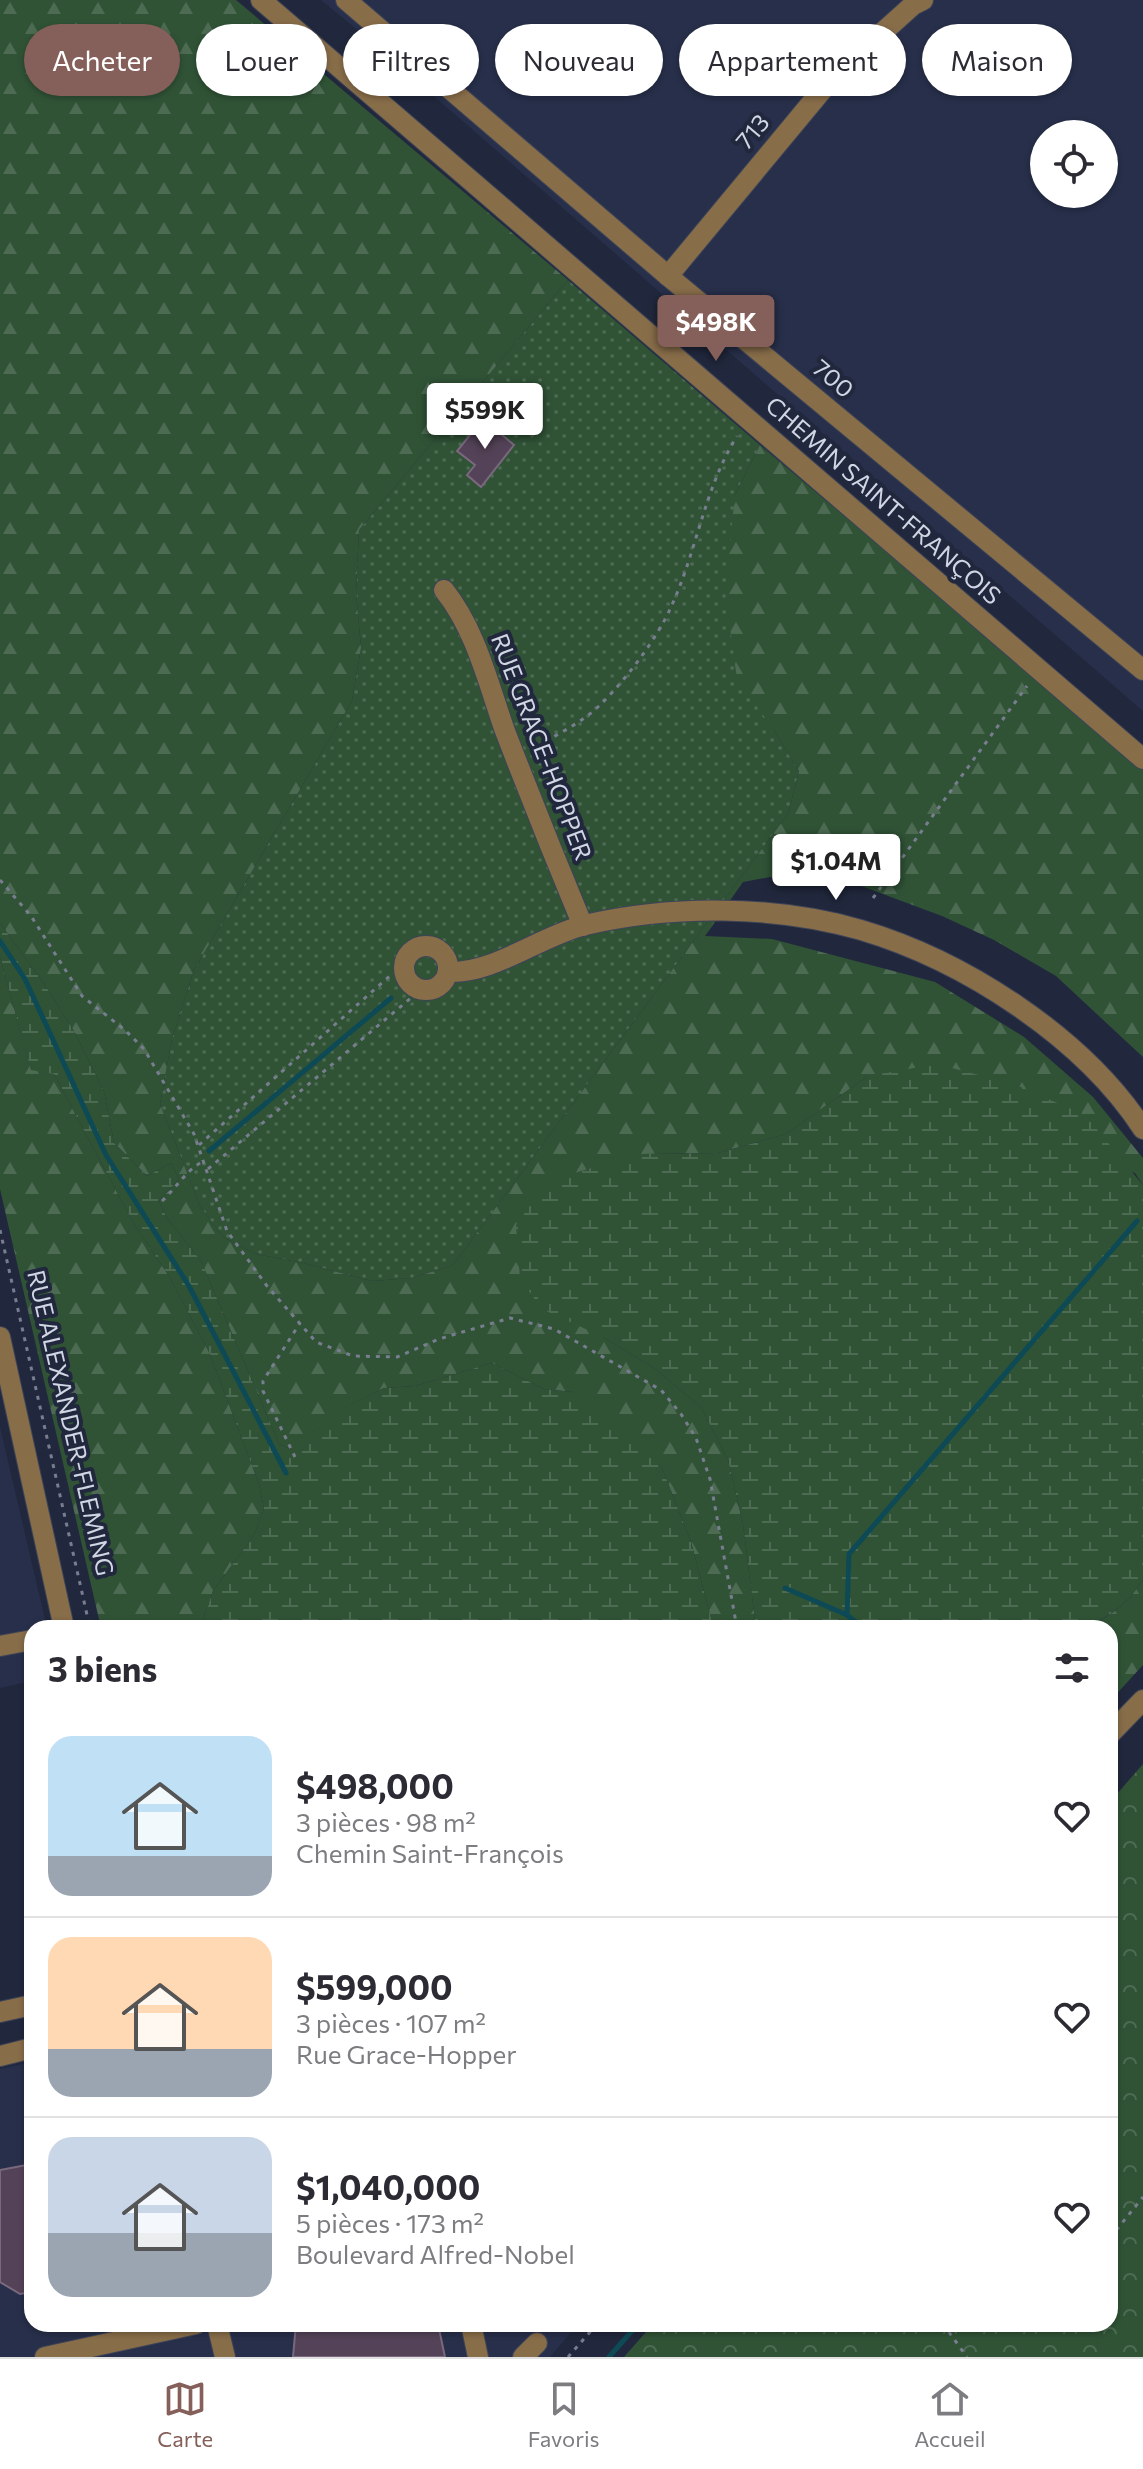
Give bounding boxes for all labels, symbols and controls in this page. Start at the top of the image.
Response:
chip: Acheter [24,24,180,96]
chip: Louer [196,24,327,96]
chip: Filtres [343,24,479,96]
chip: Nouveau [495,24,663,96]
chip: Appartement [679,24,906,96]
chip: Maison [922,24,1072,96]
street label: 713 [729,108,775,154]
map controls [1030,120,1118,208]
button: locate [1030,120,1118,208]
pin: $498K [660,295,772,363]
text: $498K [675,305,757,336]
street label: 700 [808,353,860,403]
pin: $599K [429,383,541,451]
street label: CHEMIN SAINT-FRANÇOIS [761,390,1007,610]
text: $599K [445,393,525,424]
street label: RUE GRACE-HOPPER [486,629,599,864]
pin: $1.04M [771,834,901,902]
text: $1.04M [790,844,882,875]
street label: RUE ALEXANDER-FLEMING [22,1267,121,1578]
icon: filters [1050,1646,1094,1690]
text: 3 biens [48,1647,157,1689]
text: $498,000 [296,1764,454,1806]
icon: home [112,1768,208,1864]
icon: heart [1050,1794,1094,1838]
text: 3 pièces · 98 m² [296,1806,476,1837]
text: Chemin Saint-François [296,1837,564,1868]
text: $599,000 [296,1965,453,2007]
icon: home [112,1969,208,2065]
icon: heart [1050,1995,1094,2039]
text: 3 pièces · 107 m² [296,2007,486,2038]
text: Rue Grace-Hopper [296,2038,517,2069]
text: $1,040,000 [296,2165,480,2207]
icon: home [112,2169,208,2265]
icon: heart [1050,2195,1094,2239]
text: 5 pièces · 173 m² [296,2207,484,2238]
text: Boulevard Alfred-Nobel [296,2238,575,2269]
tab: Carte [157,2377,213,2452]
tab: Favoris [528,2377,600,2452]
tab: Accueil [914,2377,986,2452]

